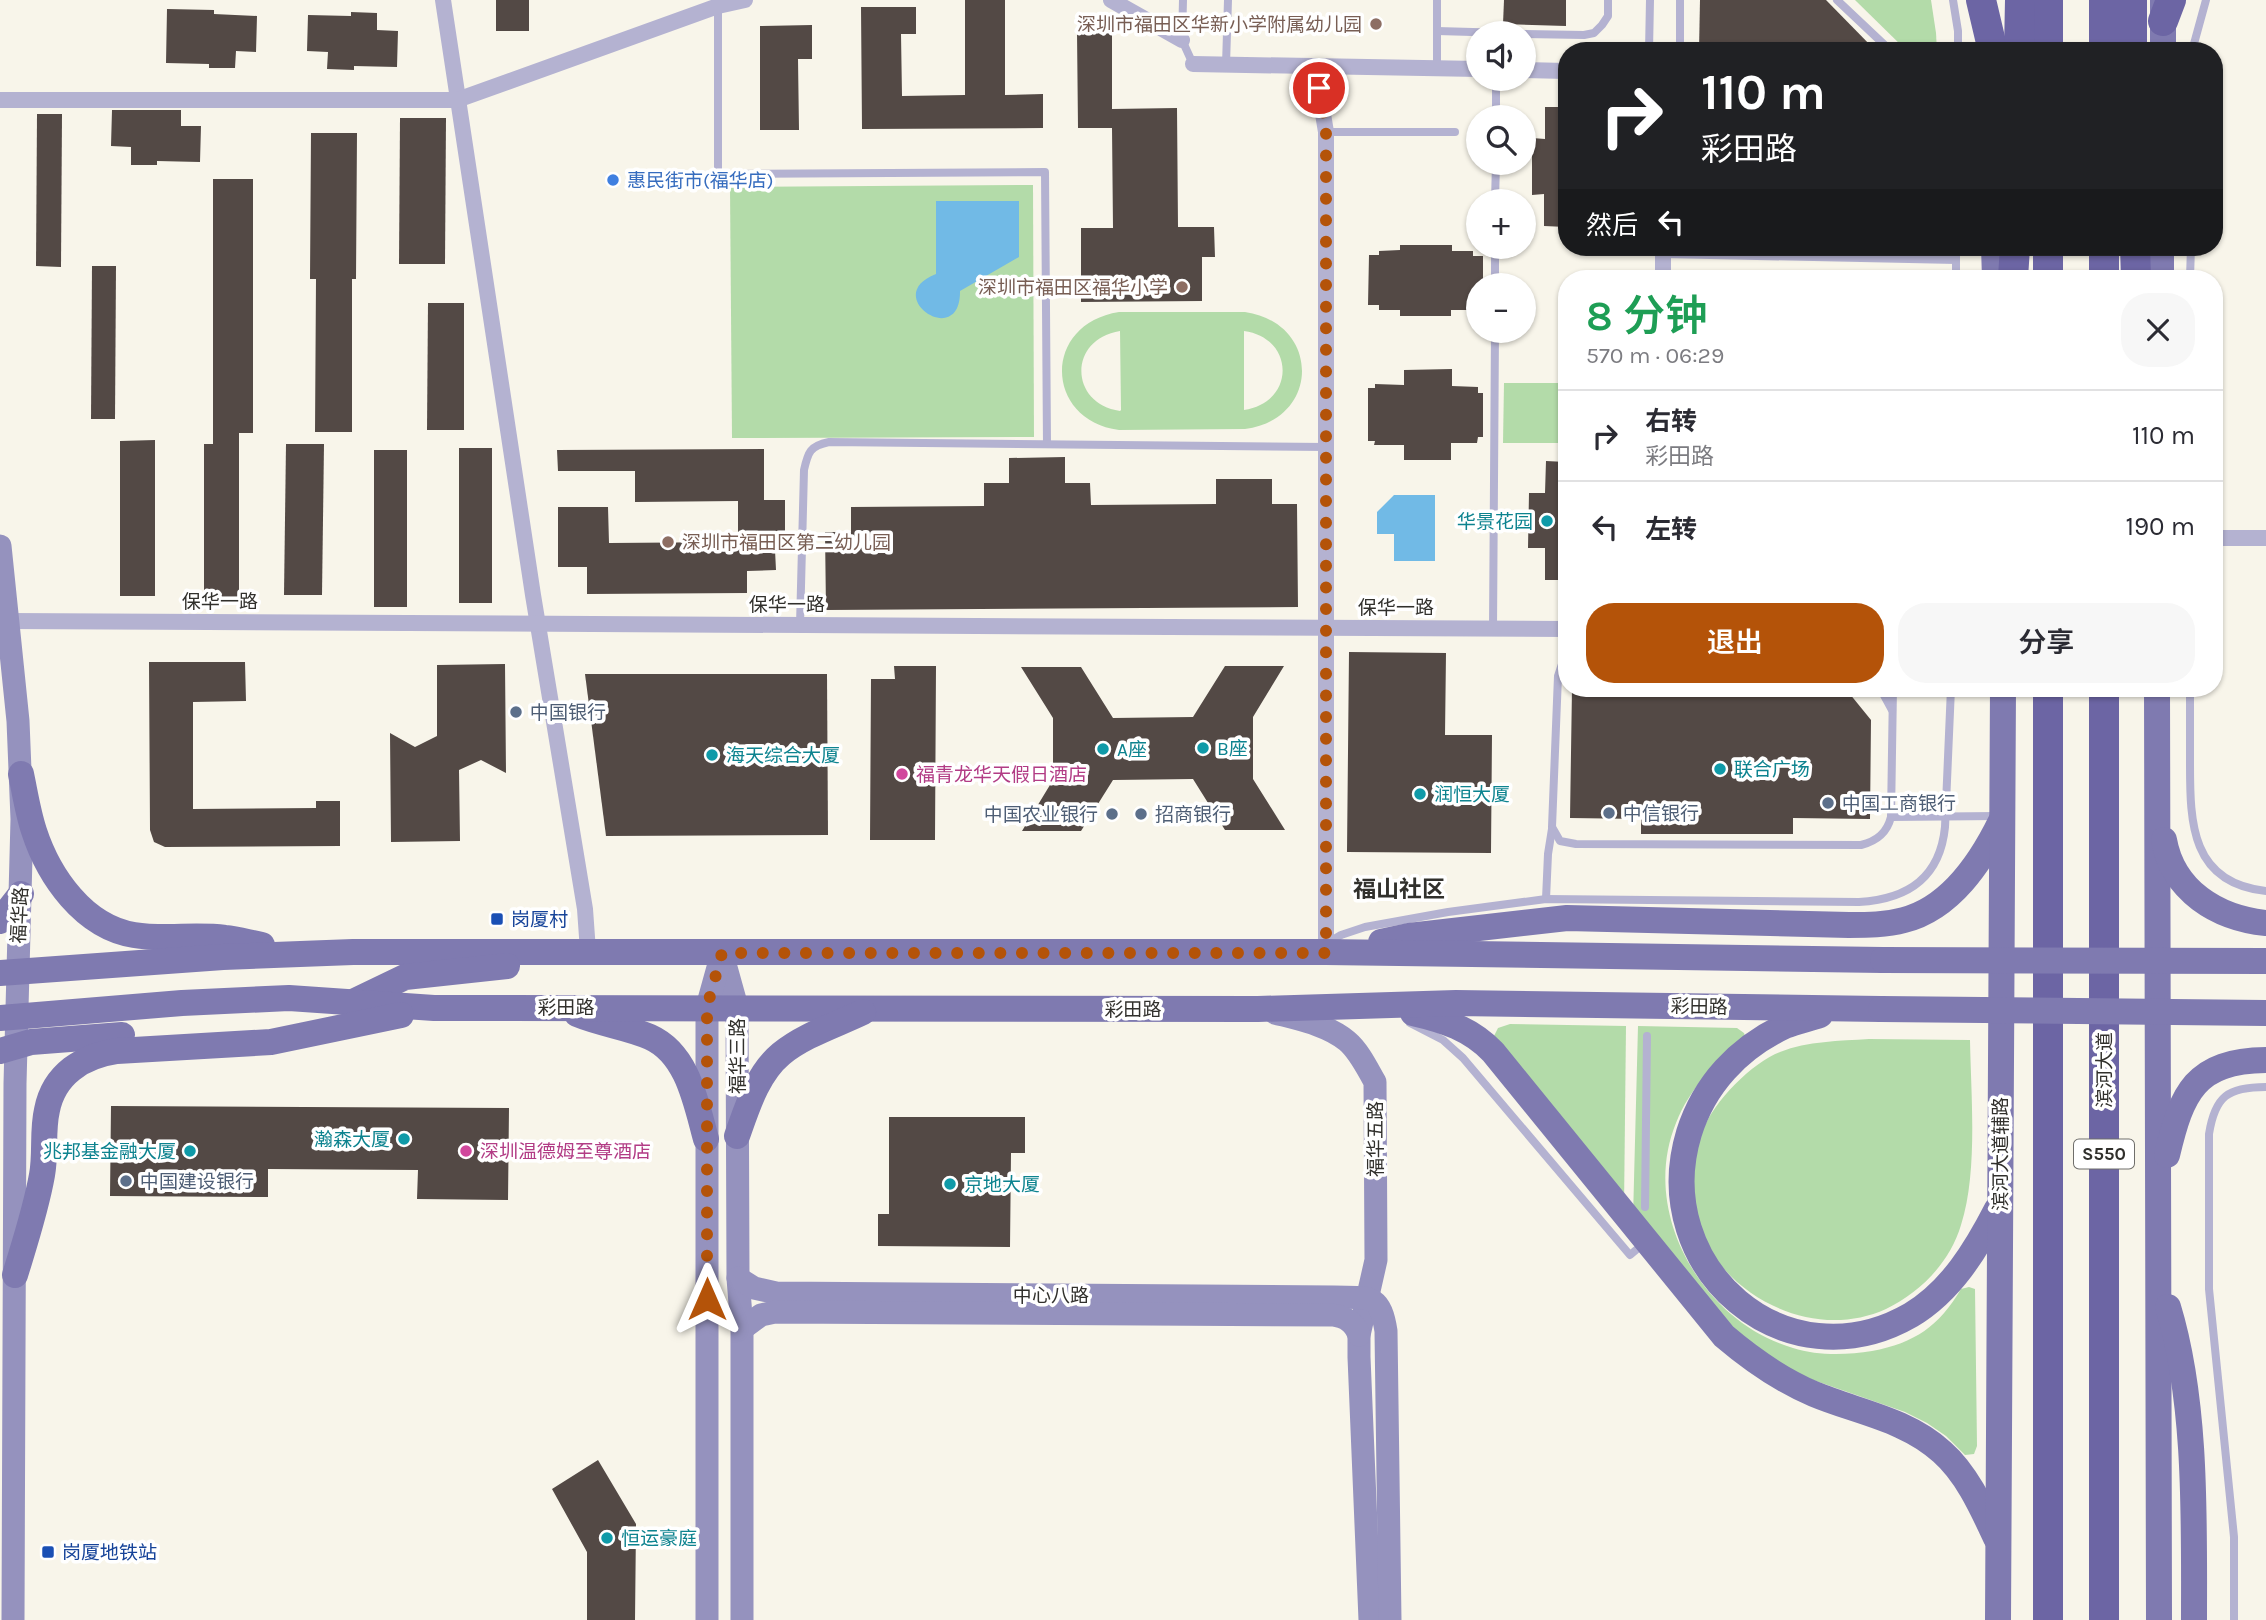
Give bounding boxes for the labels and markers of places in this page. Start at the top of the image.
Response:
place label: 深圳市福田区华新小学附属幼儿园 [1077,14,1362,36]
marker: 深圳市福田区华新小学附属幼儿园 [1368,16,1384,32]
pin [1289,58,1349,118]
place label: 惠民街市(福华店) [627,170,774,192]
marker: 惠民街市(福华店) [605,172,621,188]
place label: 深圳市福田区福华小学 [978,277,1168,299]
marker: 深圳市福田区福华小学 [1174,279,1190,295]
place label: 华景花园 [1457,511,1533,533]
marker: 华景花园 [1539,513,1555,529]
place label: 深圳市福田区第二幼儿园 [682,532,891,554]
marker: 深圳市福田区第二幼儿园 [660,534,676,550]
place label: 中国银行 [530,702,606,724]
marker: 中国银行 [508,704,524,720]
place label: B座 [1217,738,1248,760]
place label: A座 [1117,739,1147,761]
marker: B座 [1195,740,1211,756]
marker: A座 [1095,741,1111,757]
place label: 海天综合大厦 [726,745,840,767]
marker: 海天综合大厦 [704,747,720,763]
place label: 联合广场 [1734,759,1810,781]
marker: 联合广场 [1712,761,1728,777]
place label: 福青龙华天假日酒店 [916,764,1087,786]
marker: 福青龙华天假日酒店 [894,766,910,782]
place label: 润恒大厦 [1434,784,1510,806]
marker: 润恒大厦 [1412,786,1428,802]
place label: 中国工商银行 [1842,793,1956,815]
marker: 中国工商银行 [1820,795,1836,811]
place label: 中信银行 [1623,803,1699,825]
place label: 中国农业银行 [984,804,1098,826]
place label: 招商银行 [1155,804,1231,826]
marker: 中信银行 [1601,805,1617,821]
marker: 中国农业银行 [1104,806,1120,822]
marker: 招商银行 [1133,806,1149,822]
place label: 岗厦村 [511,909,568,931]
marker: 岗厦村 [489,911,505,927]
place label: 瀚森大厦 [314,1129,390,1151]
marker: 瀚森大厦 [396,1131,412,1147]
place label: 兆邦基金融大厦 [43,1141,176,1163]
place label: 深圳温德姆至尊酒店 [480,1141,651,1163]
marker: 兆邦基金融大厦 [182,1143,198,1159]
marker: 深圳温德姆至尊酒店 [458,1143,474,1159]
place label: 中国建设银行 [140,1171,254,1193]
marker: 中国建设银行 [118,1173,134,1189]
place label: 京地大厦 [964,1174,1040,1196]
marker: 京地大厦 [942,1176,958,1192]
place label: 恒运豪庭 [621,1528,697,1550]
marker: 恒运豪庭 [599,1530,615,1546]
place label: 岗厦地铁站 [62,1542,157,1564]
marker: 岗厦地铁站 [40,1544,56,1560]

